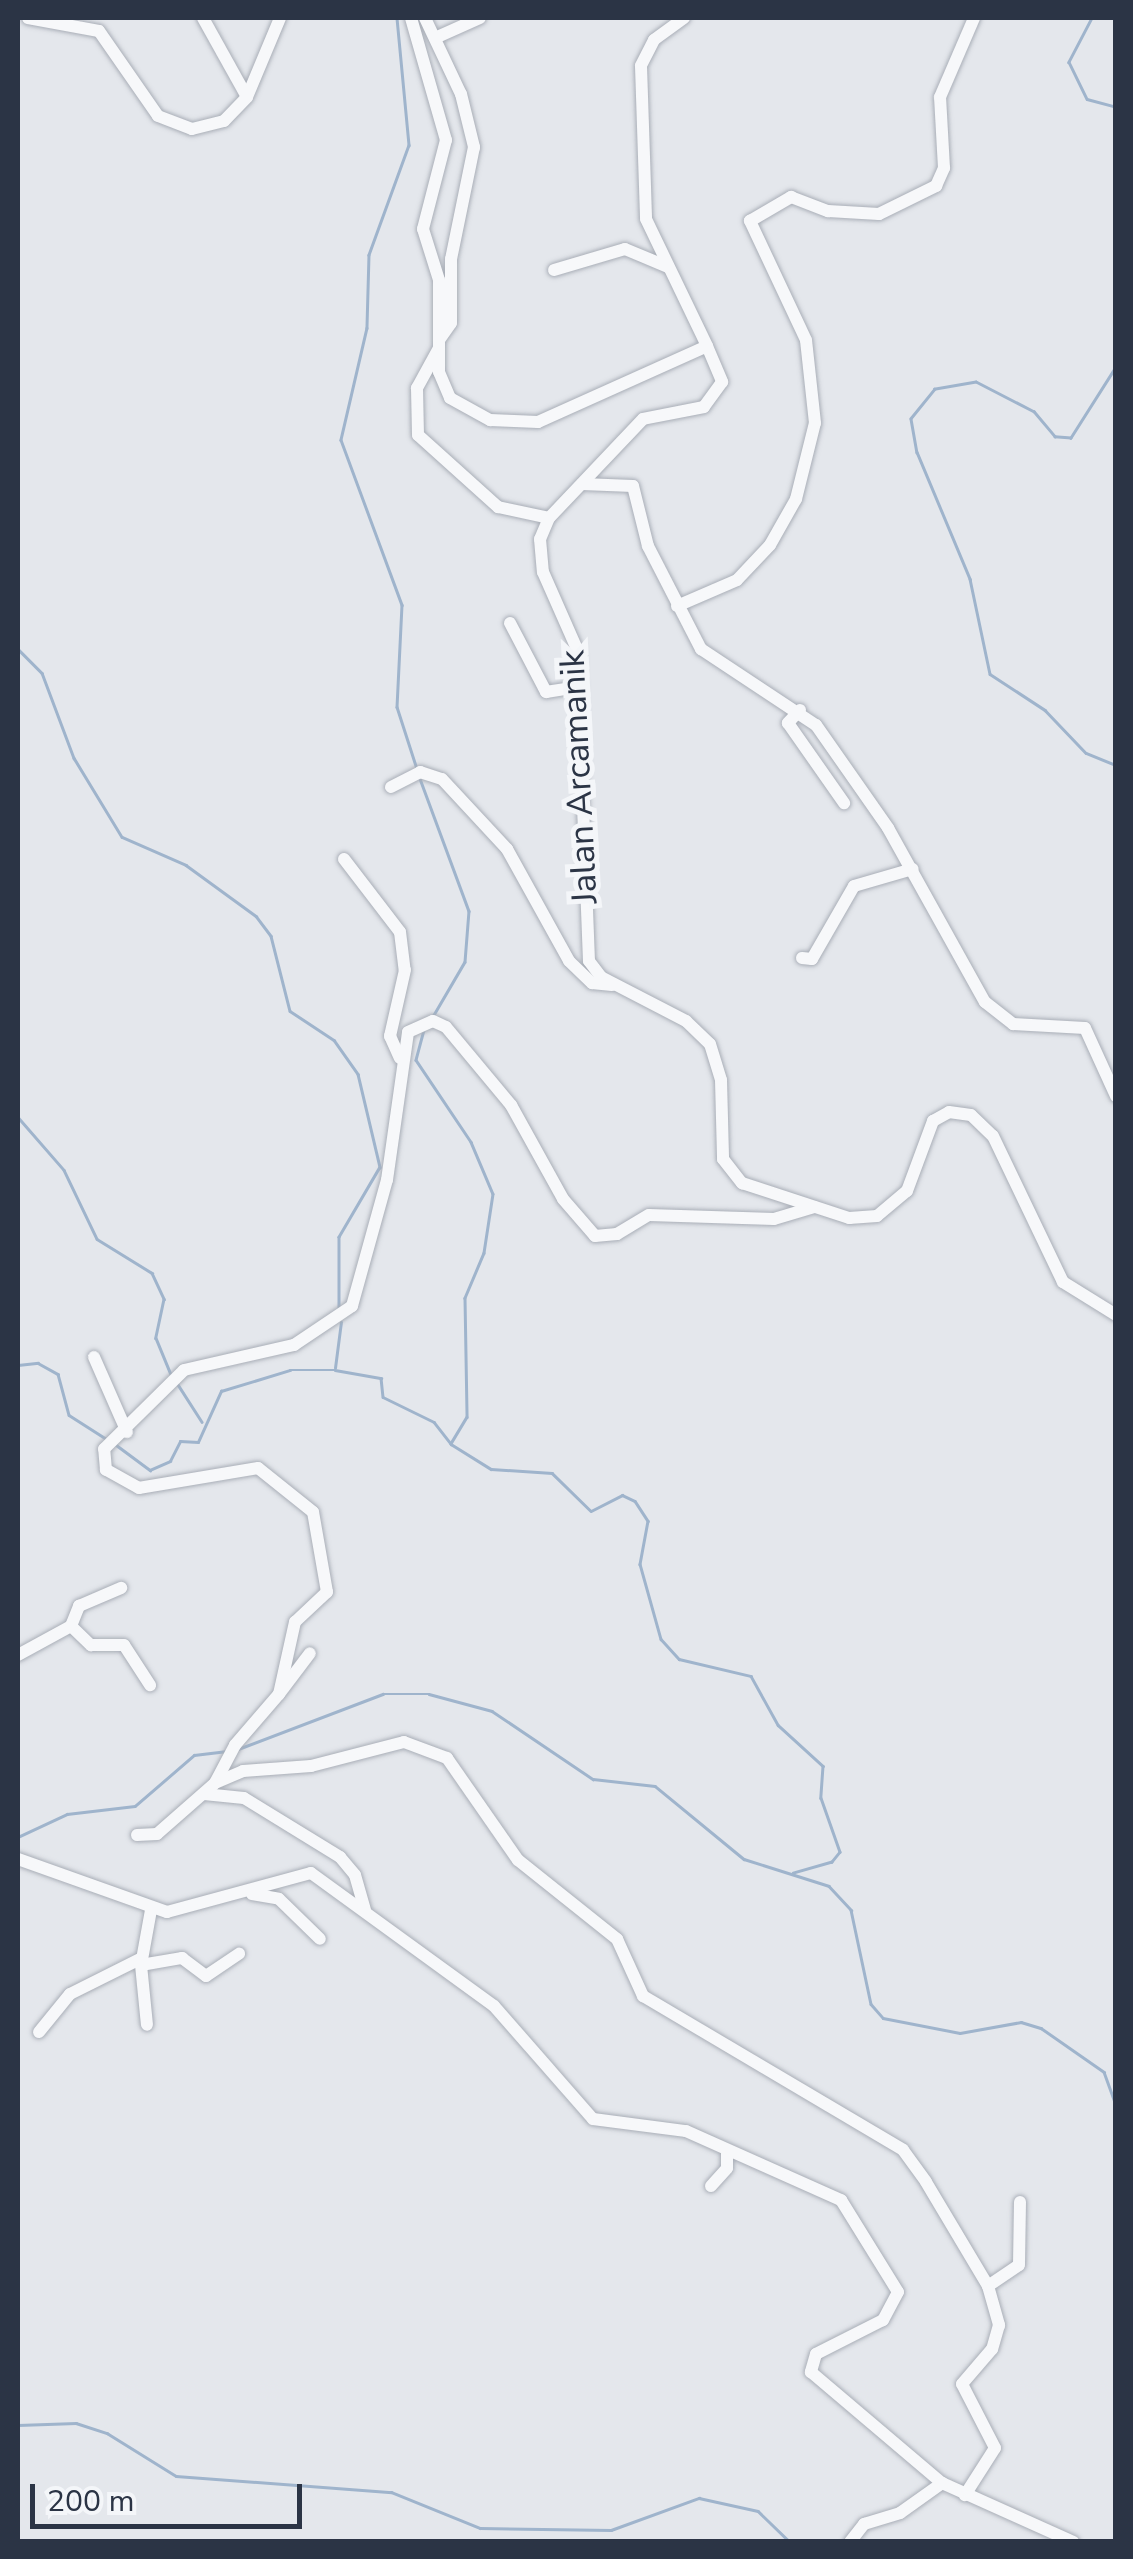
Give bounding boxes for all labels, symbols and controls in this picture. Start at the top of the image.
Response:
street label: Jalan Arcamanik [551,649,607,905]
scale bar [35,2464,308,2526]
text: 200 m [47,2481,134,2522]

